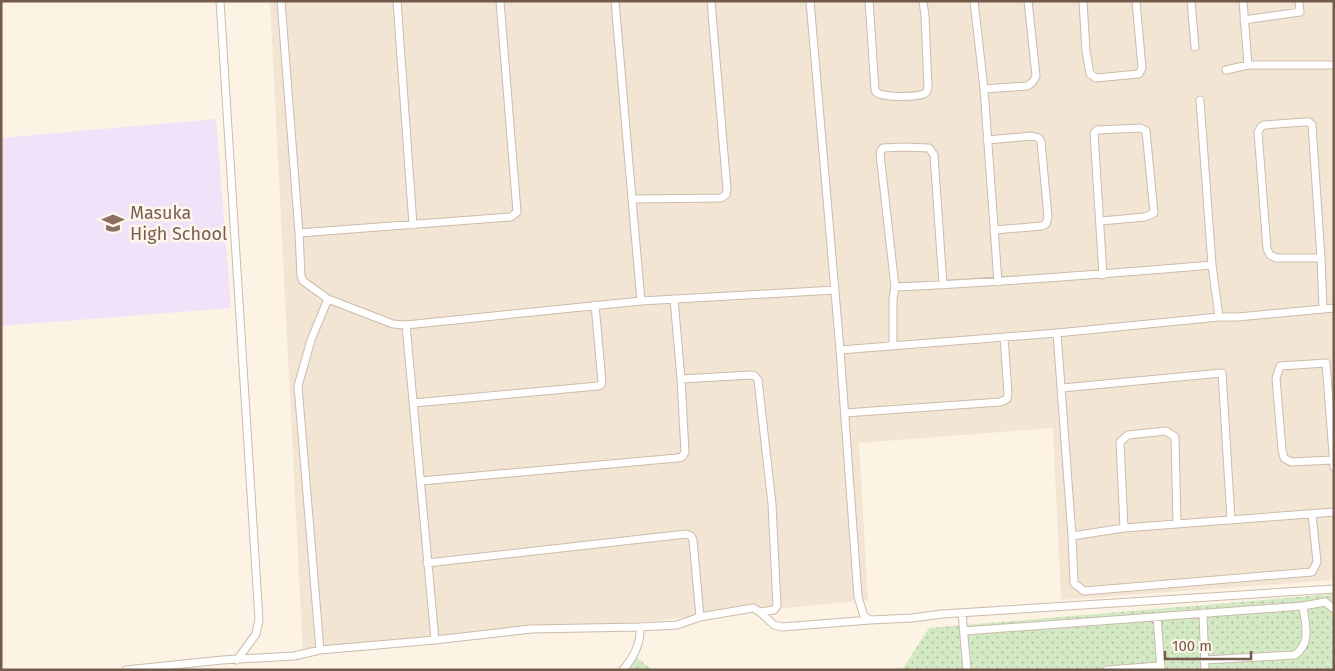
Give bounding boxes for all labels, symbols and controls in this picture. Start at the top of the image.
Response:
place label: Masuka High School [130,202,227,245]
school or university icon: Masuka High School [100,210,126,236]
scale bar [1165,628,1251,660]
text: 100 m [1172,637,1212,655]

